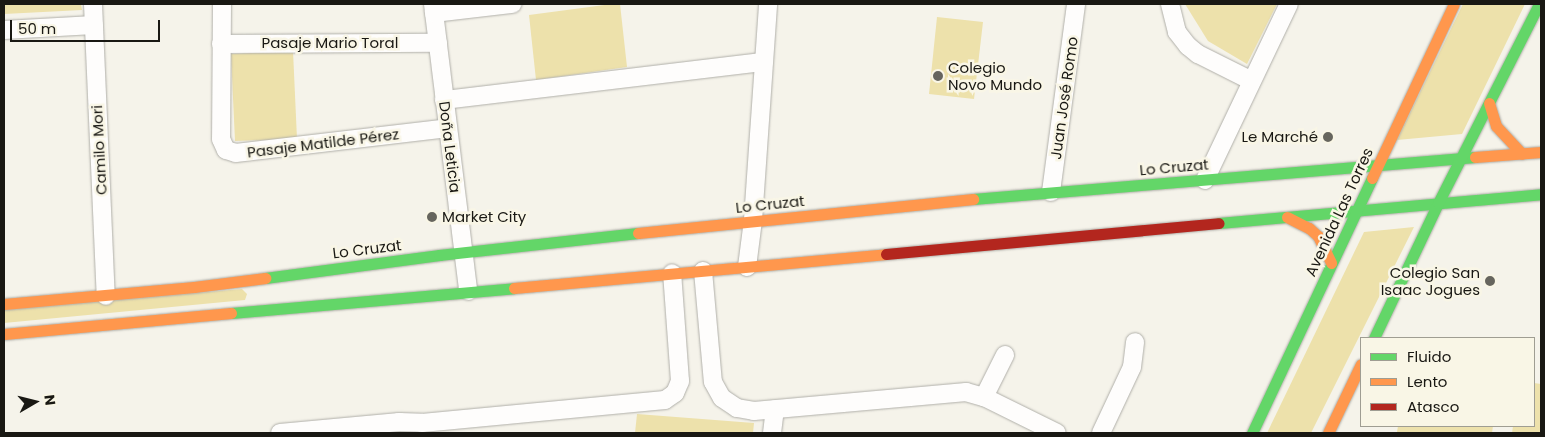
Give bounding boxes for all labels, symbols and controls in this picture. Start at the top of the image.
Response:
scale bar [12,10,162,42]
text: 50 m [18,18,56,39]
street label: Pasaje Mario Toral [262,34,398,52]
street label: Juan José Romo [1046,35,1082,161]
place label: Colegio Novo Mundo [948,58,1042,93]
marker: Colegio Novo Mundo [932,70,944,82]
street label: Doña Leticia [435,100,465,194]
street label: Camilo Mori [88,105,110,195]
street label: Pasaje Matilde Pérez [246,125,400,161]
place label: Le Marché [1242,128,1318,146]
marker: Le Marché [1322,131,1334,143]
street label: Avenida Las Torres [1301,145,1377,279]
street label: Lo Cruzat [1139,155,1209,179]
street label: Lo Cruzat [735,191,805,217]
place label: Market City [442,208,526,226]
marker: Market City [426,211,438,223]
street label: Lo Cruzat [332,236,402,262]
place label: Colegio San Isaac Jogues [1381,263,1480,298]
marker: Colegio San Isaac Jogues [1484,275,1496,287]
legend [1360,337,1535,427]
text: Fluido [1407,346,1451,367]
text: Lento [1407,371,1447,392]
north arrow [10,377,60,427]
text: N [39,393,60,407]
text: Atasco [1407,396,1459,417]

